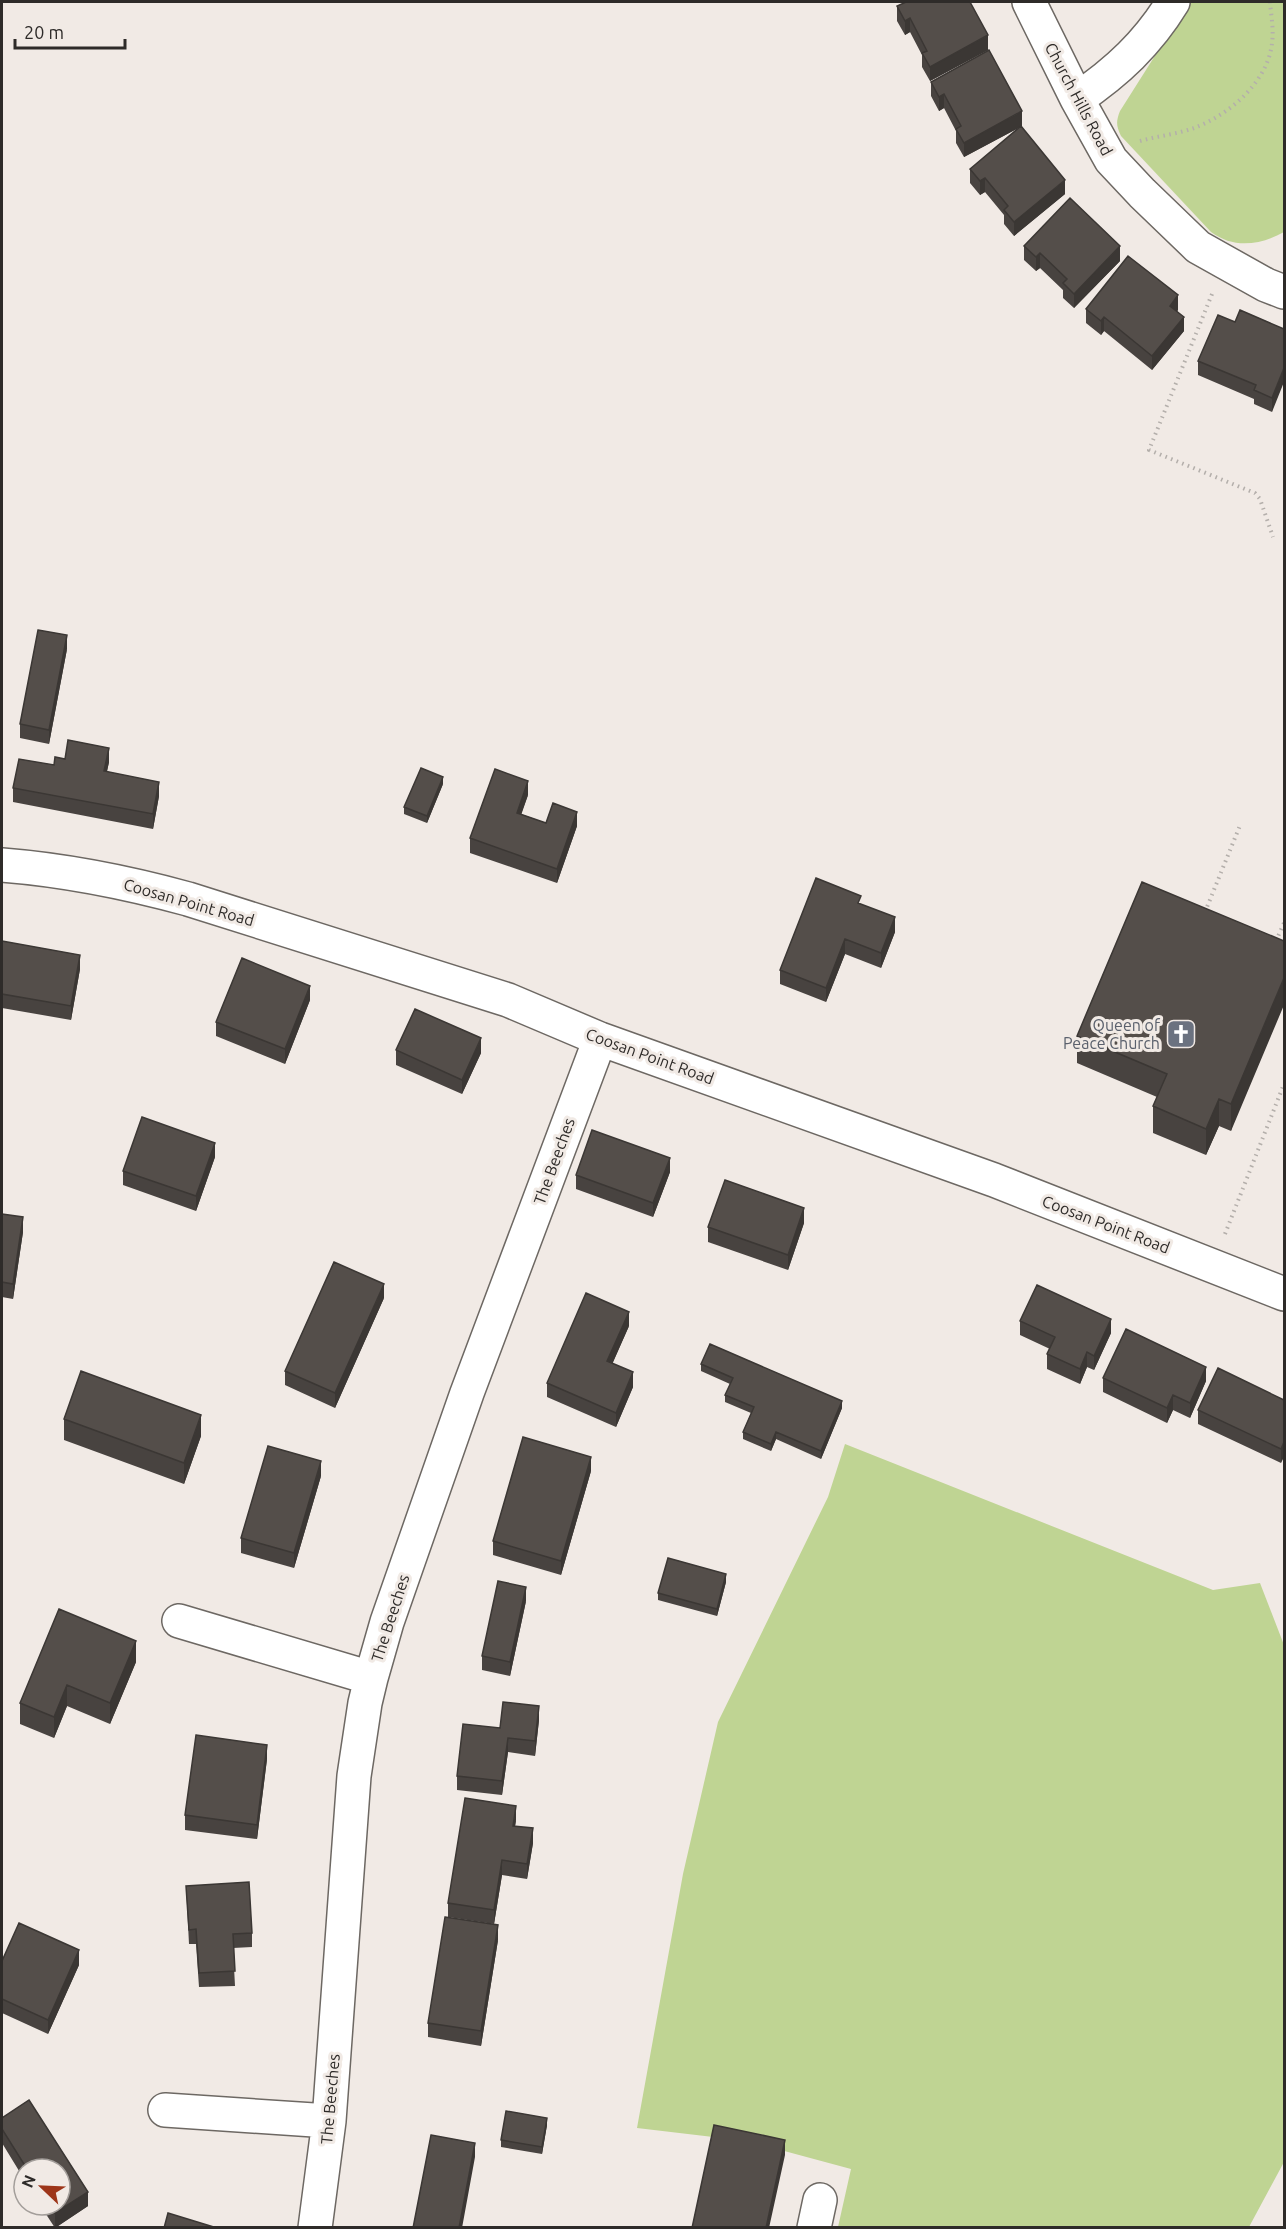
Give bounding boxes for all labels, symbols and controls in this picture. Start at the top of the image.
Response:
scale bar [15,12,124,50]
text: 20 m [24,22,64,42]
street label: Church Hills Road [1042,39,1116,159]
street label: Coosan Point Road [122,875,256,929]
place label: Queen of Peace Church [1063,1016,1161,1052]
church icon: Queen of Peace Church [1165,1018,1197,1050]
street label: Coosan Point Road [583,1024,717,1088]
street label: The Beeches [530,1115,578,1207]
street label: Coosan Point Road [1040,1191,1172,1257]
street label: The Beeches [367,1572,413,1664]
street label: The Beeches [317,2053,343,2145]
north arrow [12,2157,72,2217]
text: N [18,2172,39,2190]

